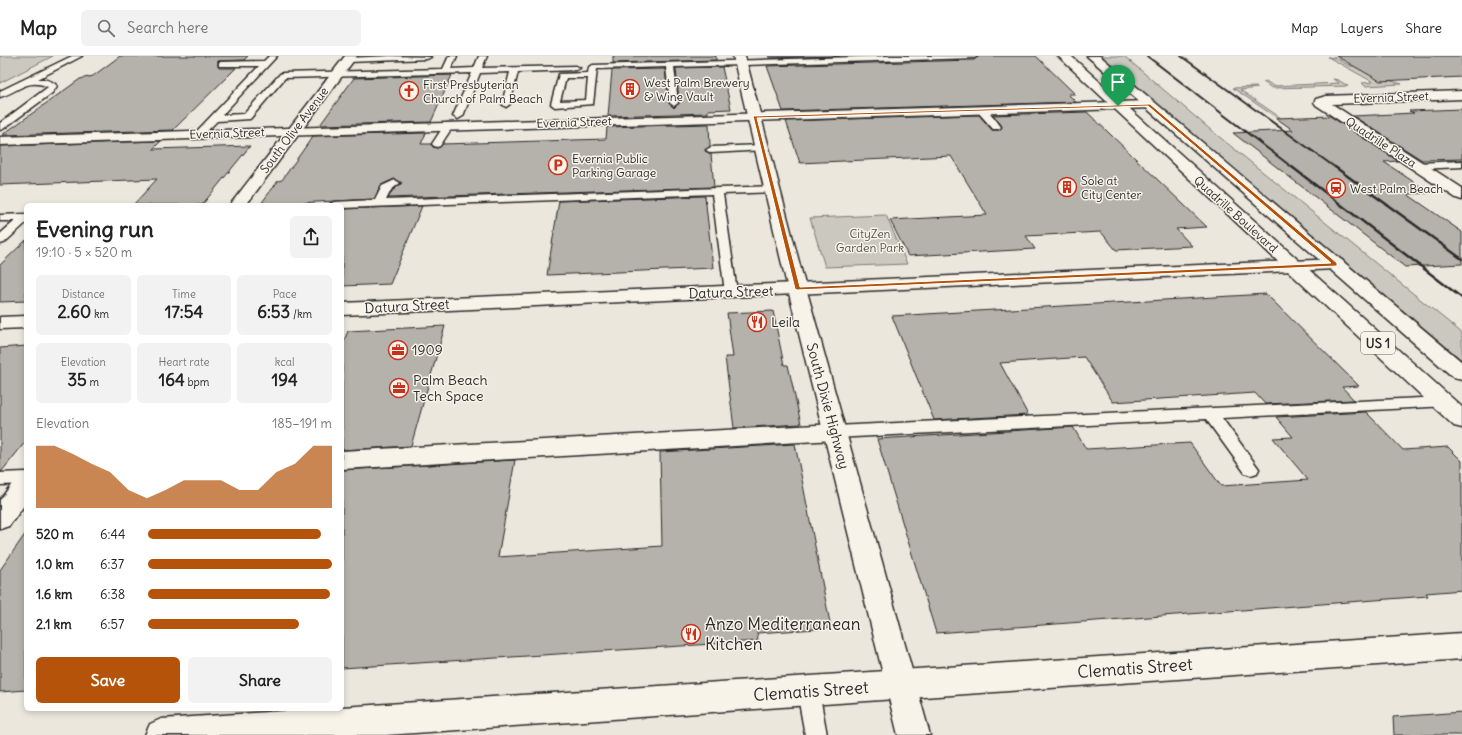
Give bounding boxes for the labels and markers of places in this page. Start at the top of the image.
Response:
pin [1101,65,1135,106]
place label: West Palm Brewery & Wine Vault [644,75,750,104]
place label: First Presbyterian Church of Palm Beach [423,77,543,106]
building icon: West Palm Brewery & Wine Vault [619,78,641,100]
church icon: First Presbyterian Church of Palm Beach [398,80,420,102]
place label: Evernia Public Parking Garage [572,151,656,180]
parking icon: Evernia Public Parking Garage [547,154,569,176]
place label: Sole at City Center [1081,173,1142,202]
building icon: Sole at City Center [1056,176,1078,198]
station icon: West Palm Beach [1325,177,1347,199]
place label: West Palm Beach [1350,181,1443,196]
restaurant icon: Leila [746,311,768,333]
place label: Leila [771,313,800,331]
office icon: 1909 [387,339,409,361]
place label: 1909 [412,341,443,359]
place label: Palm Beach Tech Space [413,371,488,405]
office icon: Palm Beach Tech Space [388,377,410,399]
place label: Anzo Mediterranean Kitchen [705,613,861,655]
restaurant icon: Anzo Mediterranean Kitchen [680,623,702,645]

